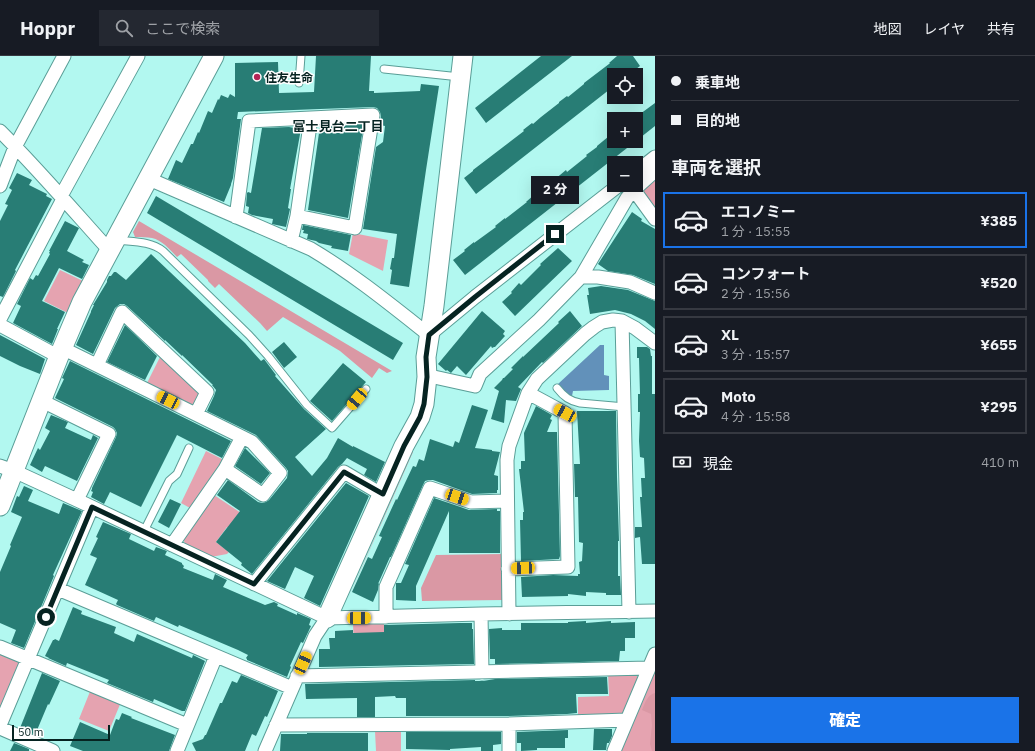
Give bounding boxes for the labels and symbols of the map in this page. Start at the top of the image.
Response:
place label: 住友生命 [265,70,313,85]
marker: 住友生命 [252,72,262,82]
district label: 富士見台二丁目 [292,118,384,135]
callout: 2 分 [531,176,579,204]
route end [546,225,564,243]
car [345,386,369,412]
car [155,389,181,411]
car [552,402,578,424]
car [444,487,470,507]
car [511,562,535,574]
route start [37,608,55,626]
car [347,612,371,624]
car [293,650,313,676]
scale bar [12,723,110,742]

